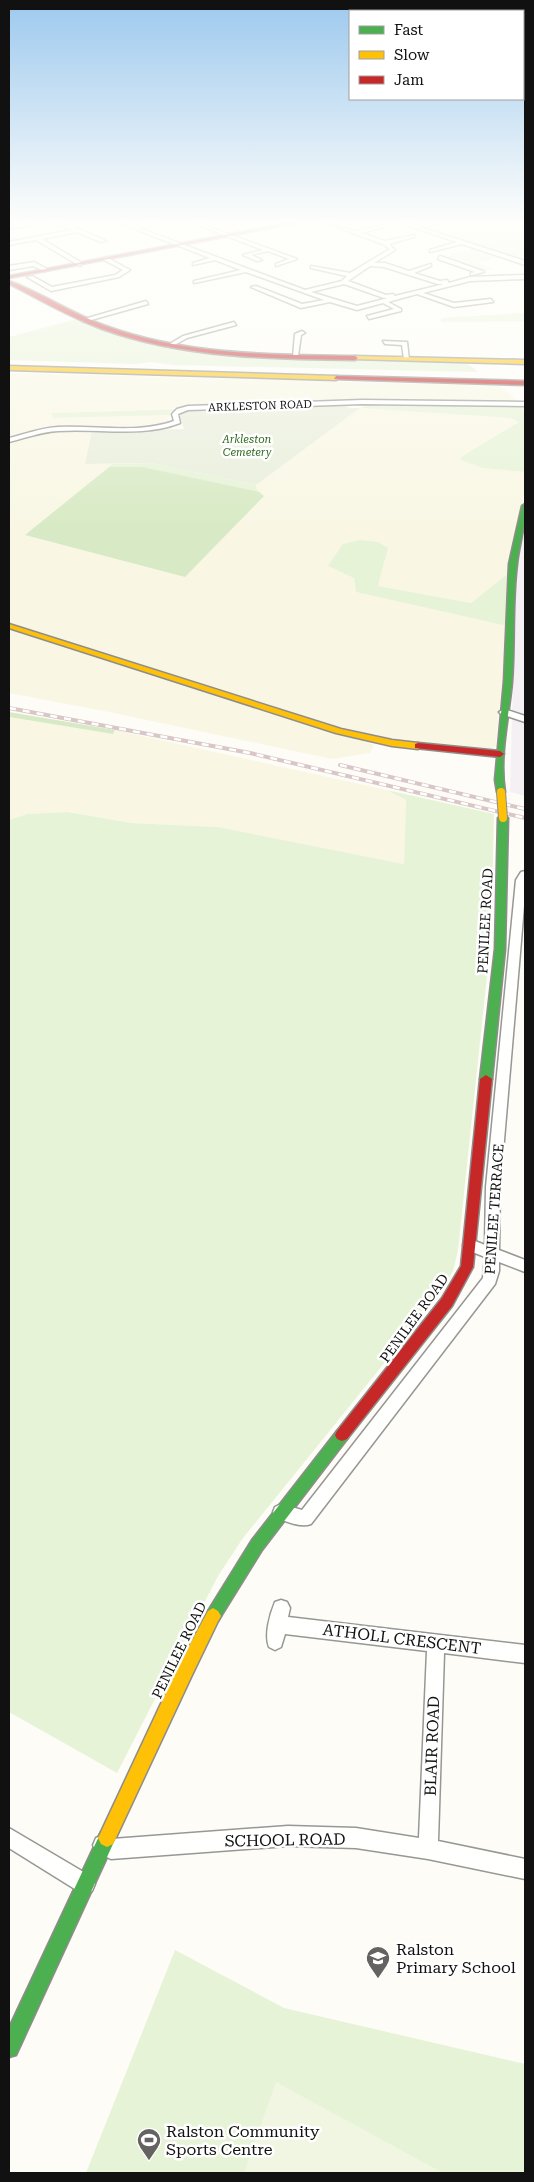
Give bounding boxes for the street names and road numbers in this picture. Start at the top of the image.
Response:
street label: ARKLESTON ROAD [208,398,312,414]
street label: PENILEE ROAD [474,868,496,974]
street label: PENILEE TERRACE [481,1143,507,1275]
street label: PENILEE ROAD [376,1270,452,1365]
street label: PENILEE ROAD [149,1599,209,1701]
street label: ATHOLL CRESCENT [322,1620,482,1658]
street label: BLAIR ROAD [421,1696,443,1796]
street label: SCHOOL ROAD [224,1829,346,1851]

